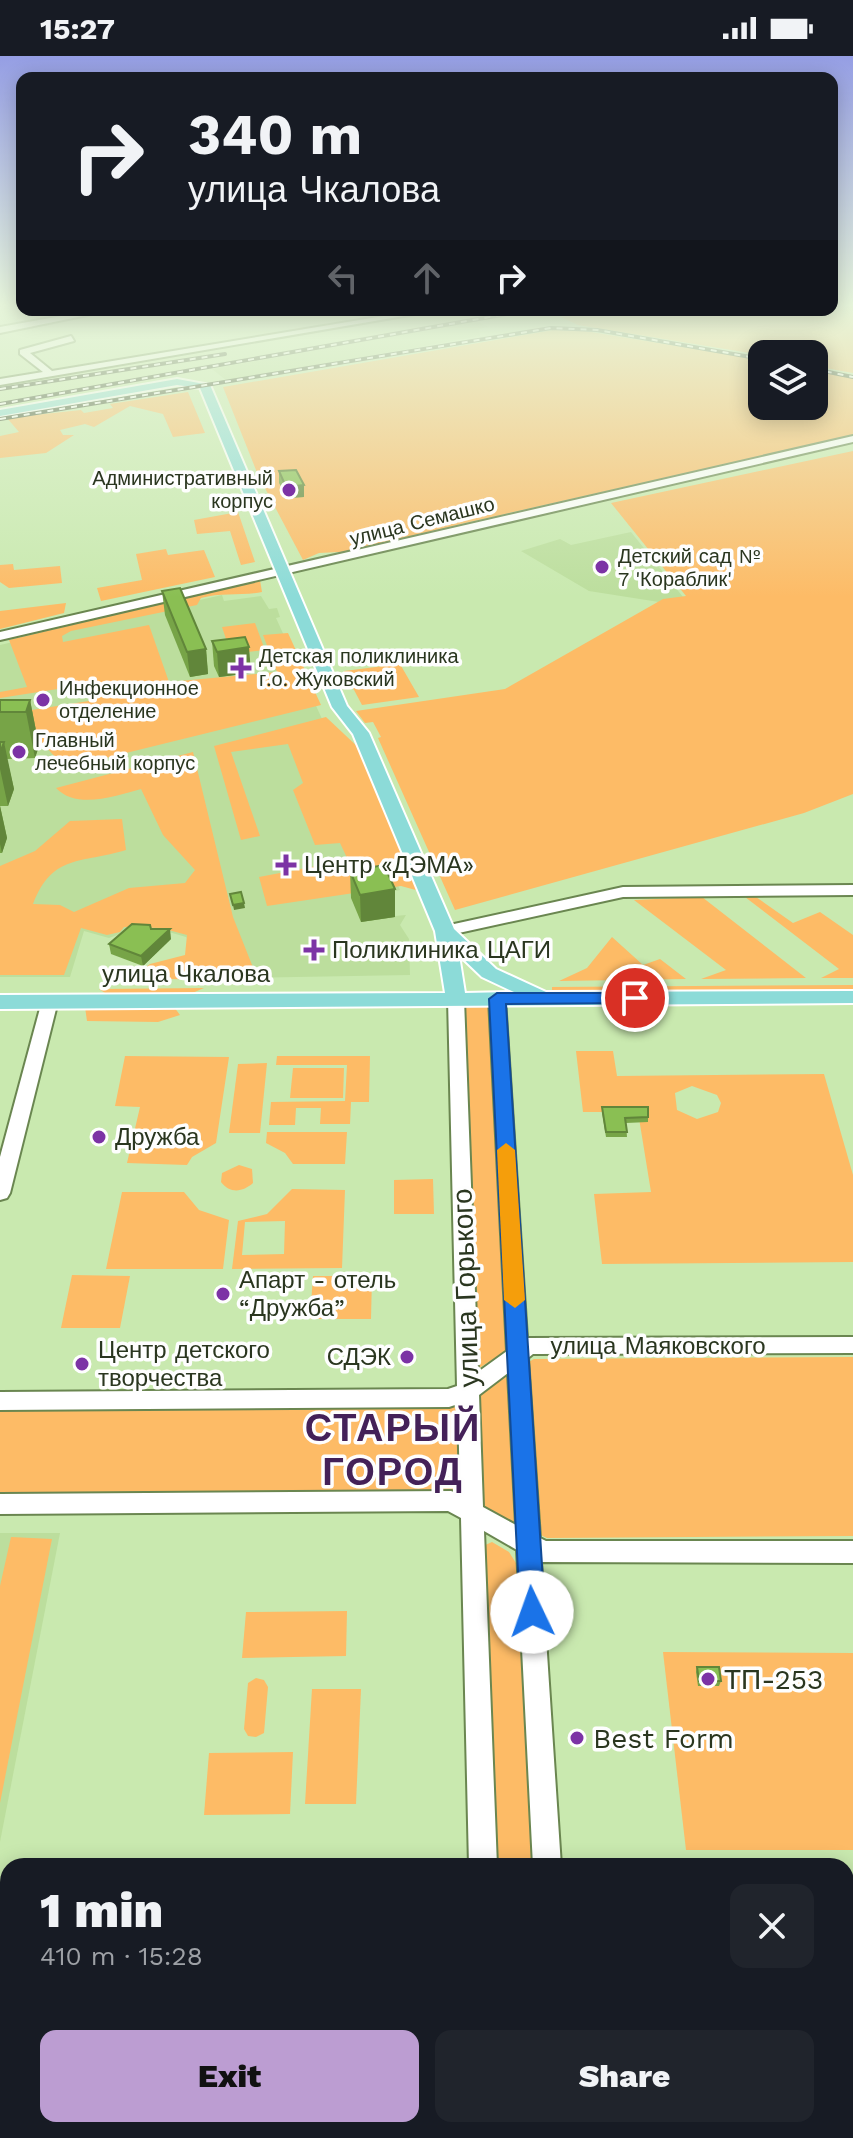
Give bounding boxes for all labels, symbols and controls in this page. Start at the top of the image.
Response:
text: 15:27 [40,11,115,46]
text: 340 m [188,102,362,168]
icon: right [56,104,160,208]
text: улица Чкалова [188,169,440,211]
icon: left [321,256,365,300]
icon: ahead [405,256,449,300]
icon: right [489,256,533,300]
map controls [748,340,828,420]
button: layers [748,340,828,420]
place label: Административный корпус [92,466,273,513]
marker: Административный корпус [280,481,298,499]
street label: улица Семашко [347,491,497,551]
place label: Детский сад № 7 'Кораблик' [618,544,760,591]
marker: Детский сад № 7 'Кораблик' [593,558,611,576]
place label: Детская поликлиника г.о. Жуковский [259,644,459,691]
marker: Детская поликлиника г.о. Жуковский [230,657,252,679]
place label: Инфекционное отделение [59,676,199,723]
marker: Инфекционное отделение [34,691,52,709]
place label: Главный лечебный корпус [35,728,195,775]
marker: Главный лечебный корпус [10,743,28,761]
place label: Центр «ДЭМА» [304,851,474,879]
marker: Центр «ДЭМА» [275,854,297,876]
place label: Поликлиника ЦАГИ [332,936,551,964]
marker: Поликлиника ЦАГИ [303,939,325,961]
street label: улица Чкалова [102,960,271,988]
pin [601,964,669,1032]
icon: arrive [613,976,657,1020]
place label: Дружба [115,1123,200,1151]
marker: Дружба [90,1128,108,1146]
street label: улица Горького [446,1188,485,1388]
place label: Апарт - отель “Дружба” [239,1266,396,1322]
marker: Апарт - отель “Дружба” [214,1285,232,1303]
street label: улица Маяковского [550,1332,766,1360]
place label: Центр детского творчества [98,1336,270,1392]
place label: СДЭК [327,1343,391,1371]
marker: СДЭК [398,1348,416,1366]
marker: Центр детского творчества [73,1355,91,1373]
district label: СТАРЫЙ ГОРОД [305,1405,481,1494]
position arrow [490,1570,574,1654]
place label: ТП-253 [724,1663,823,1696]
marker: ТП-253 [699,1670,717,1688]
place label: Best Form [593,1722,734,1755]
marker: Best Form [568,1729,586,1747]
text: 1 min [40,1882,163,1939]
button: close [730,1884,814,1968]
text: 410 m · 15:28 [40,1941,203,1971]
button: Exit [40,2030,419,2122]
button: Share [435,2030,814,2122]

